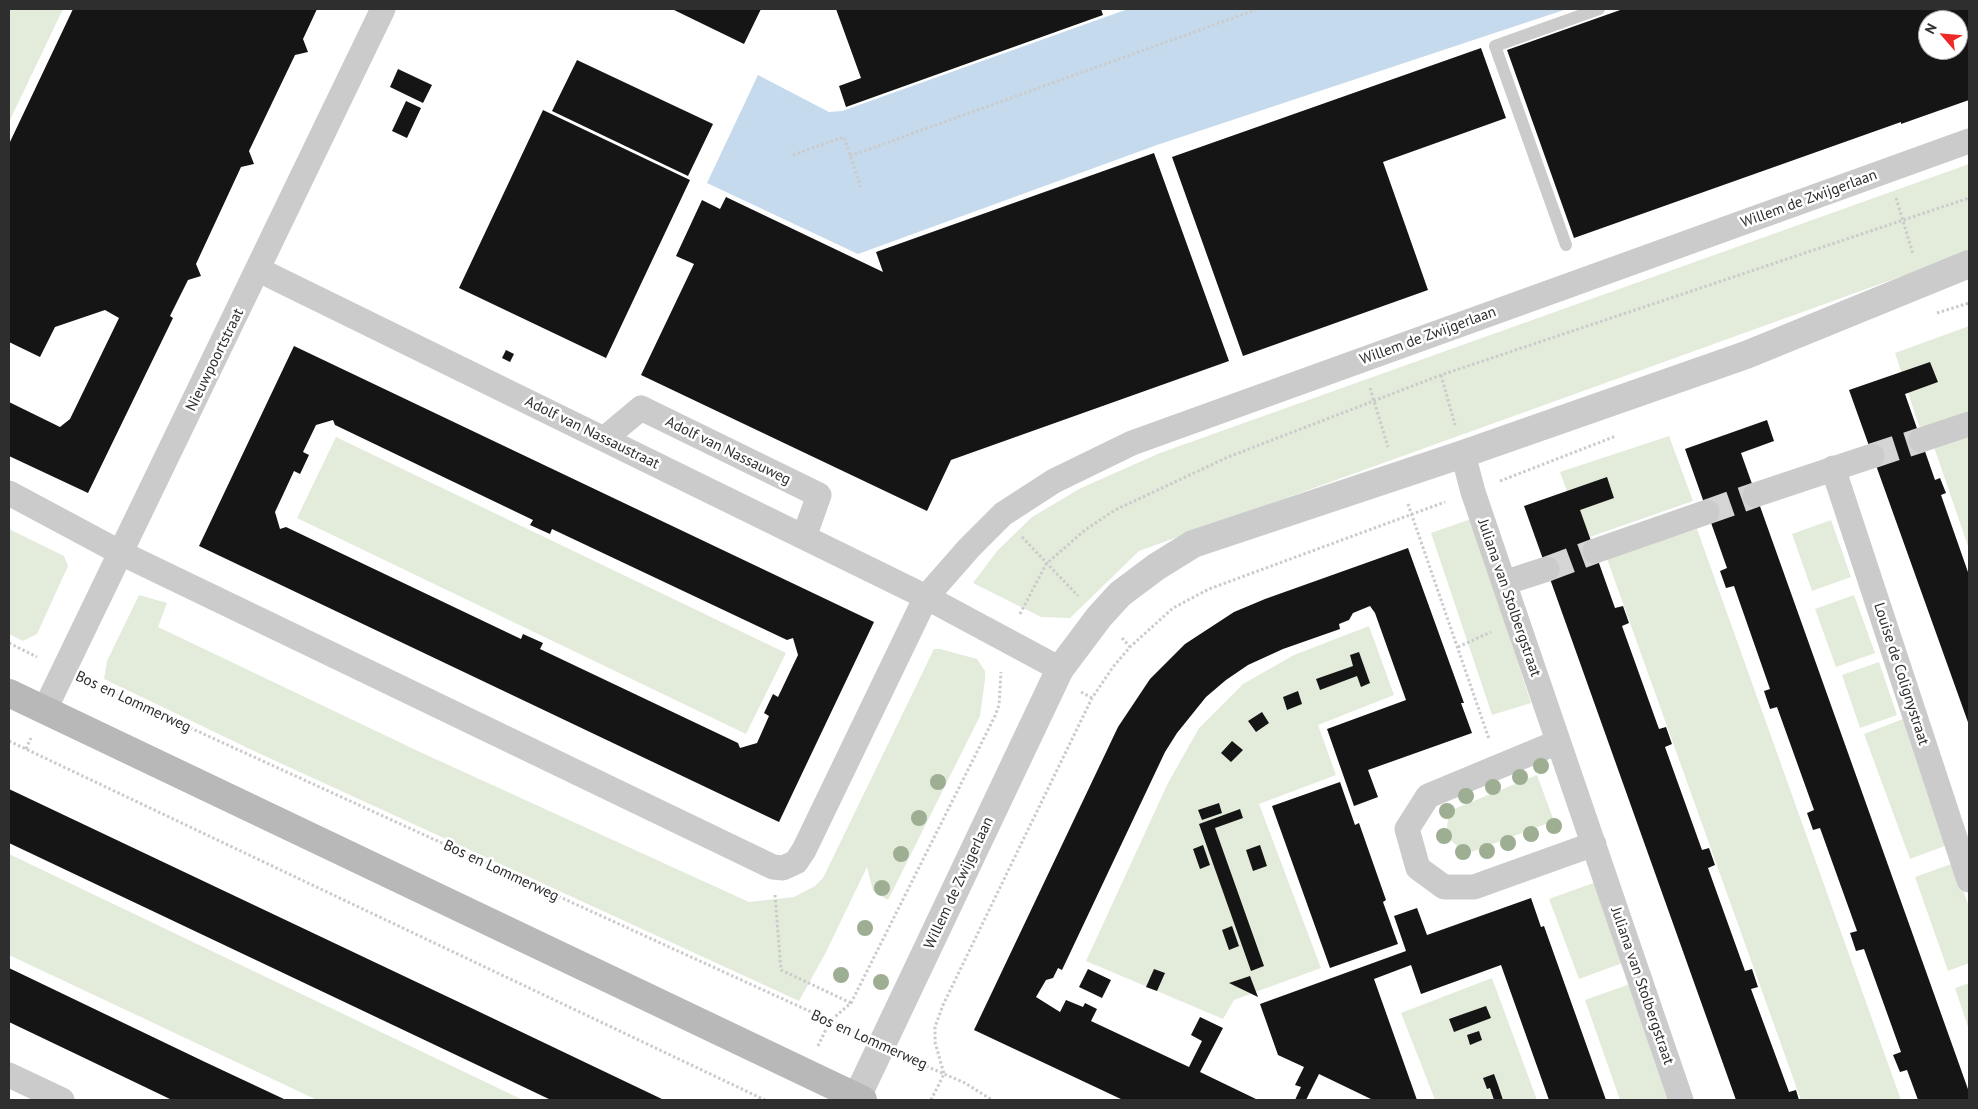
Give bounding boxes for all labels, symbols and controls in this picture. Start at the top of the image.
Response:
north arrow [1918,10,1968,60]
text: N [1920,20,1941,37]
street label: Willem de Zwijgerlaan [1738,166,1880,232]
street label: Willem de Zwijgerlaan [1357,303,1499,369]
street label: Nieuwpoortstraat [182,306,248,414]
street label: Adolf van Nassaustraat [522,393,662,473]
street label: Adolf van Nassauweg [662,413,794,489]
street label: Juliana van Stolbergstraat [1474,517,1544,679]
street label: Louise de Colignystraat [1869,600,1933,748]
street label: Bos en Lommerweg [72,667,194,737]
street label: Willem de Zwijgerlaan [920,814,998,952]
street label: Bos en Lommerweg [440,836,562,906]
street label: Juliana van Stolbergstraat [1607,905,1677,1067]
street label: Bos en Lommerweg [808,1006,930,1074]

